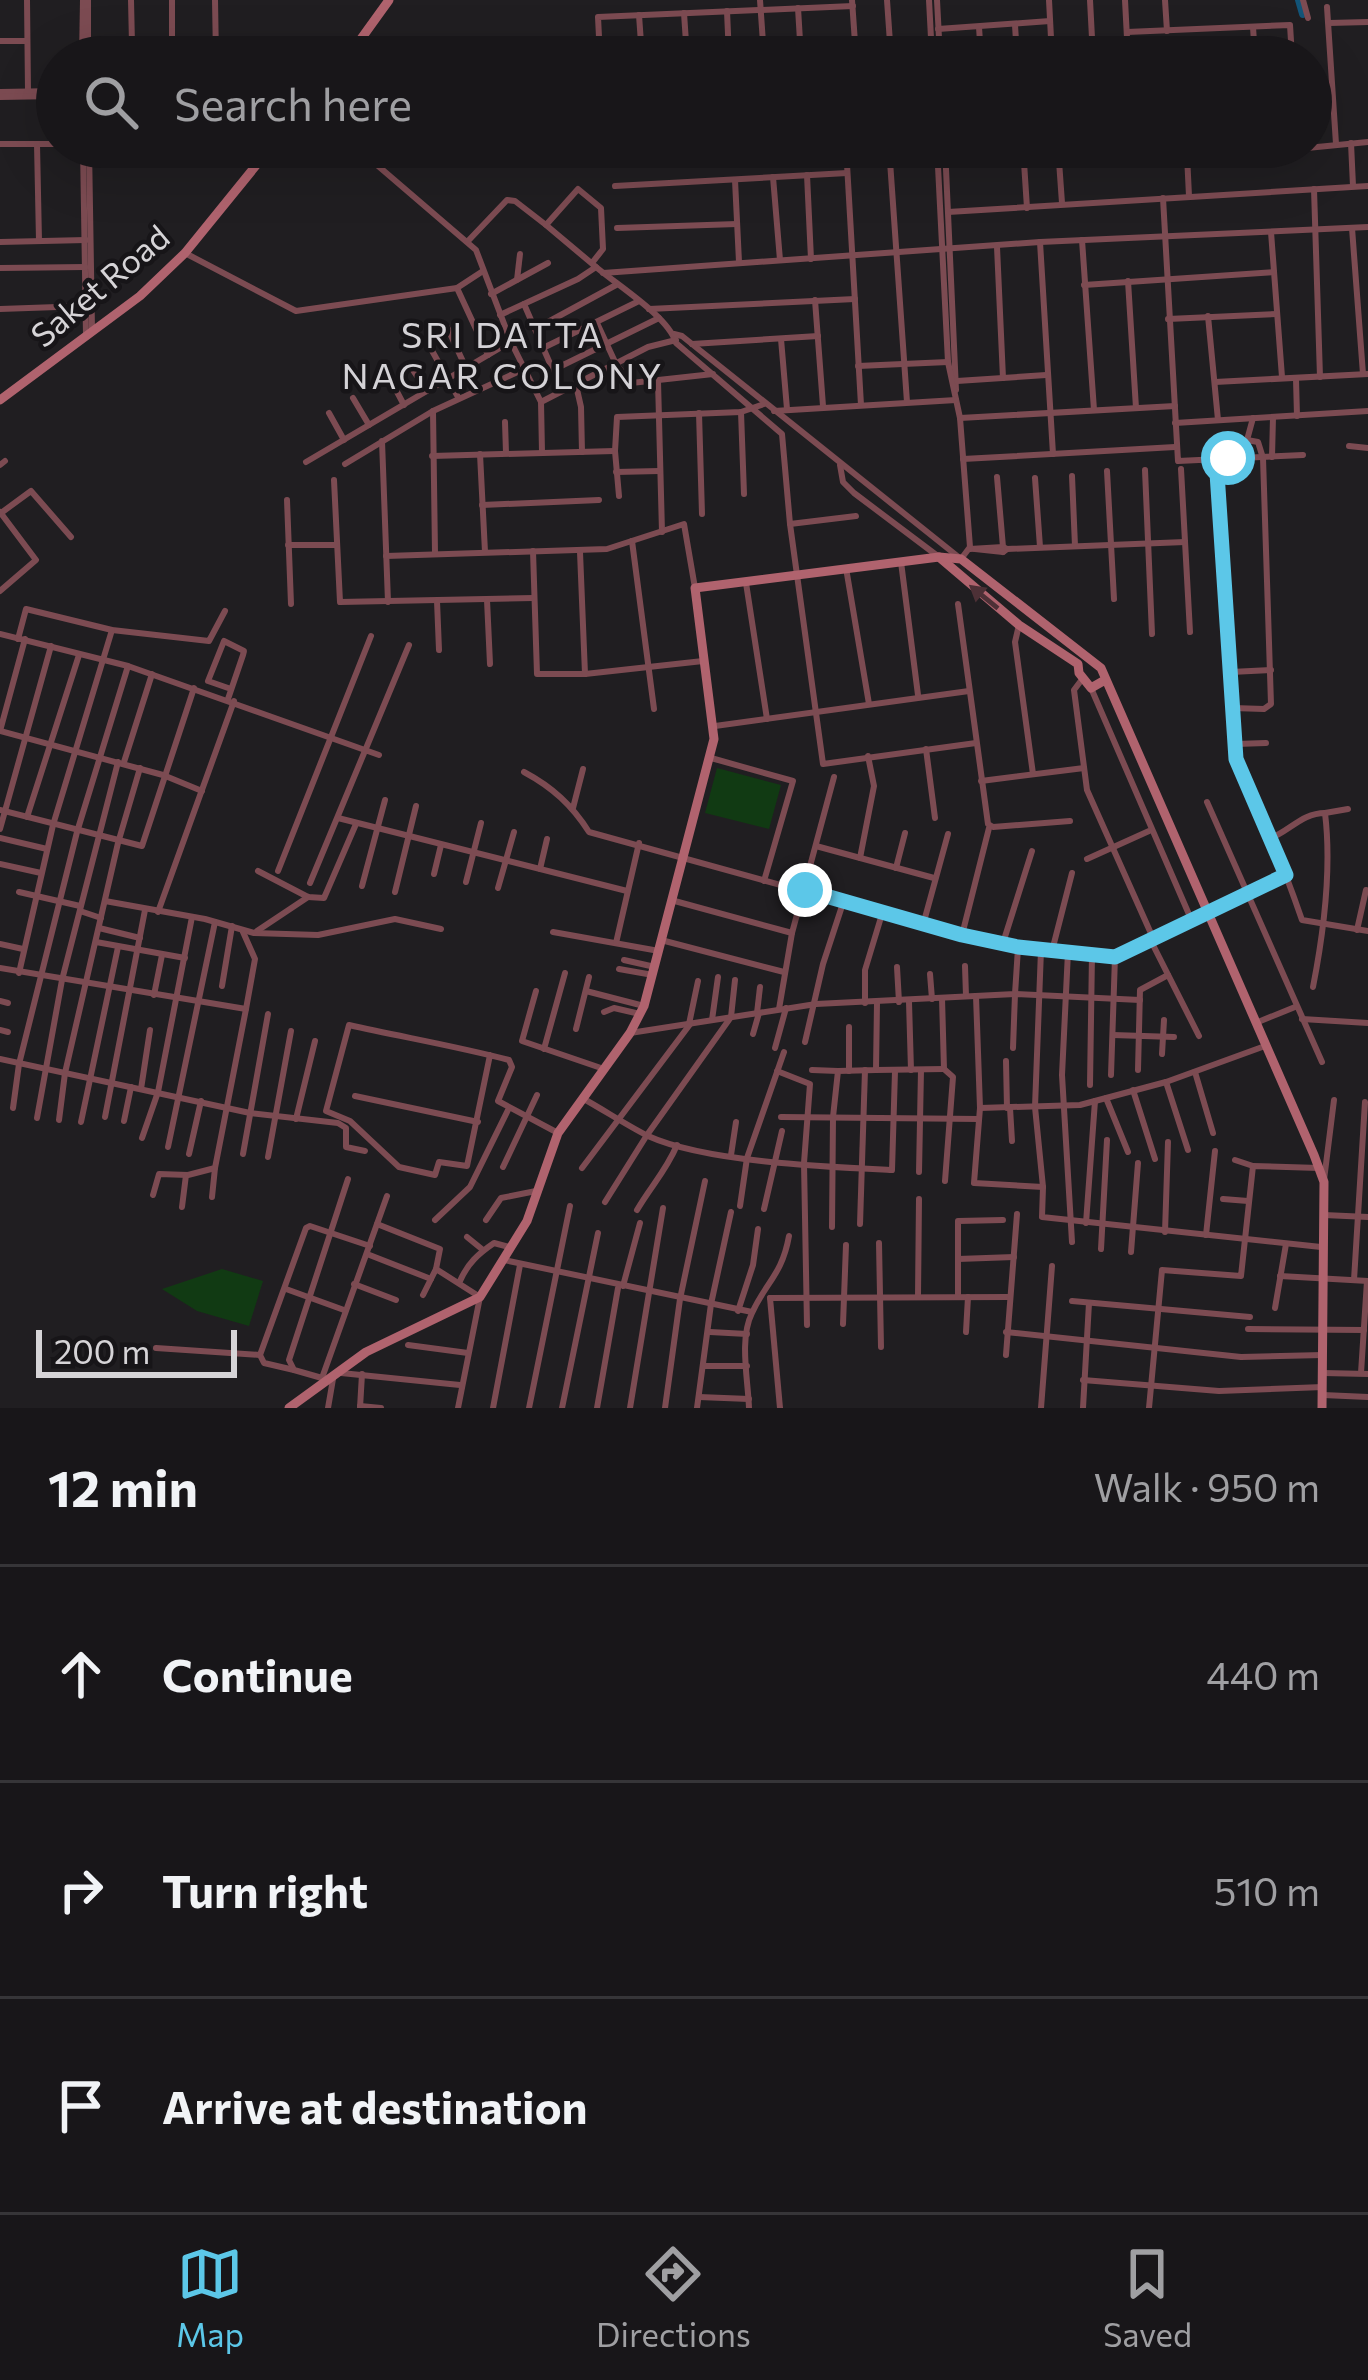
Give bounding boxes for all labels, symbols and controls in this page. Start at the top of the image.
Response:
search box [36,36,1332,168]
icon: search [78,69,144,135]
text: Search here [174,75,412,130]
street label: Saket Road [22,215,177,354]
district label: SRI DATTA NAGAR COLONY [341,311,665,396]
route start [1201,431,1255,485]
one-way arrow [969,584,1000,610]
route end [778,863,832,917]
scale bar [36,1324,237,1377]
text: 200 m [54,1330,150,1371]
text: 12 min [48,1455,198,1518]
text: Walk · 950 m [1094,1462,1320,1510]
icon: ahead [48,1641,114,1707]
text: Continue [162,1646,353,1701]
text: 440 m [1206,1650,1320,1698]
icon: right [48,1857,114,1923]
text: Turn right [162,1862,368,1917]
text: 510 m [1214,1866,1320,1914]
icon: arrive [48,2073,114,2139]
text: Arrive at destination [162,2078,588,2133]
tab: Map [176,2241,244,2354]
tab: Directions [596,2241,751,2354]
tab: Saved [1103,2241,1192,2354]

